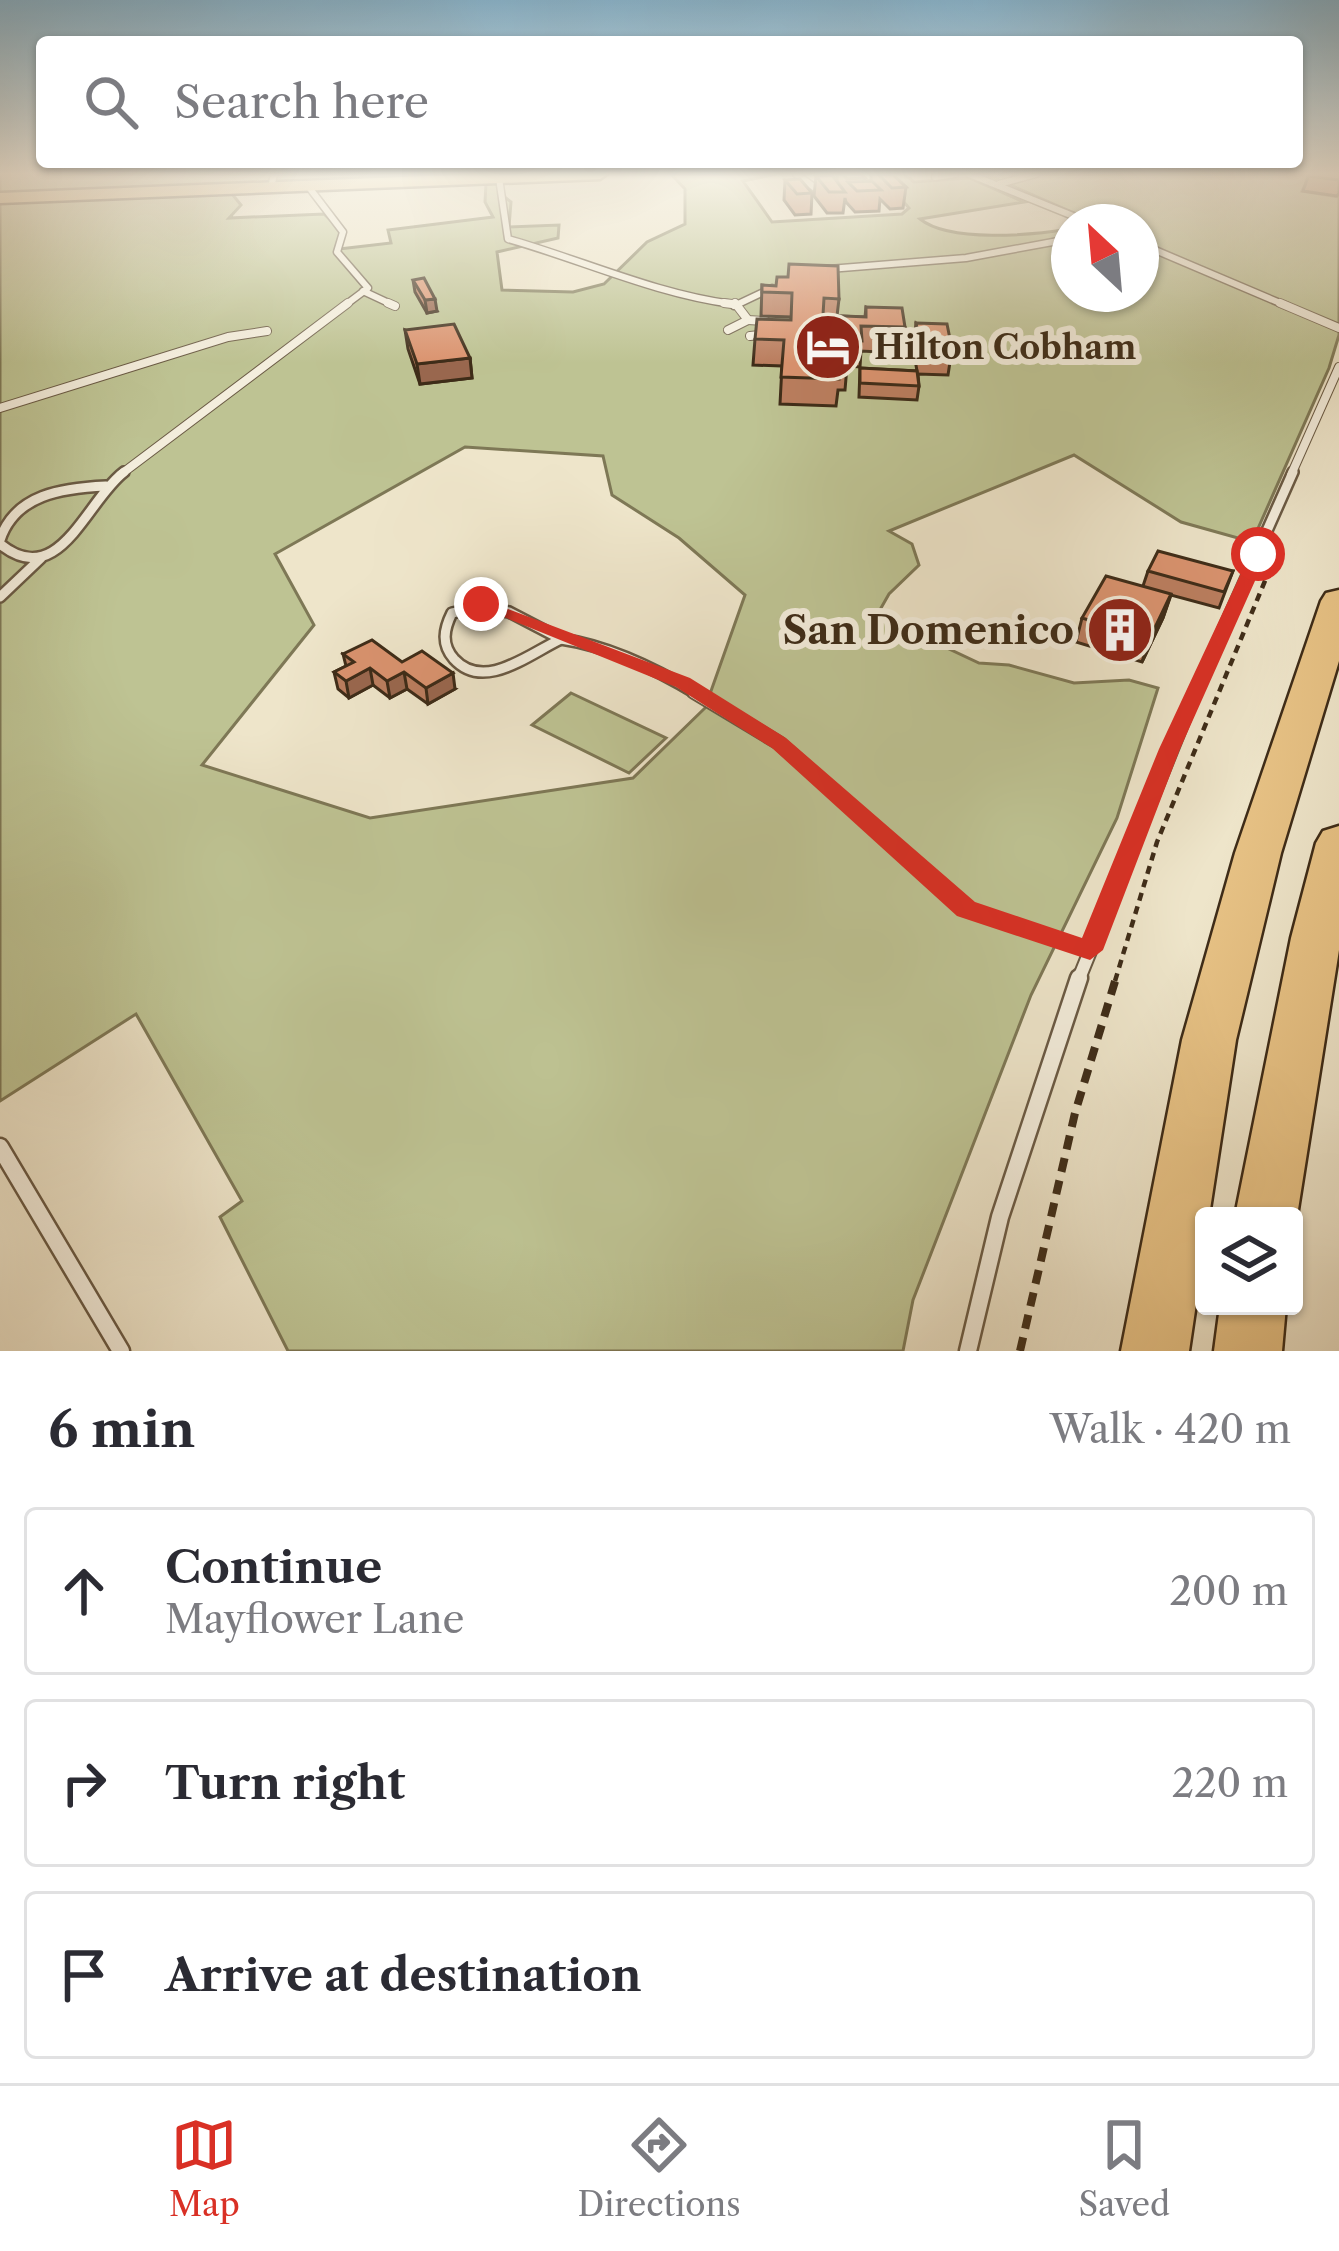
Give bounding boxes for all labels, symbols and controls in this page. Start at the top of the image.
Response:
search box [36,36,1303,168]
icon: search [78,69,144,135]
text: Search here [174,74,429,130]
north arrow [1051,204,1159,312]
hotel icon: Hilton Cobham [793,312,863,382]
place label: Hilton Cobham [874,327,1136,368]
route start [1231,527,1285,581]
route end [454,577,508,631]
building icon: San Domenico [1085,595,1155,665]
place label: San Domenico [782,606,1074,654]
map controls [1195,1207,1303,1315]
button: layers [1195,1207,1303,1315]
text: 6 min [48,1398,195,1460]
text: Walk · 420 m [1050,1405,1291,1453]
text: Continue [165,1539,382,1595]
icon: ahead [51,1558,117,1624]
text: 200 m [1169,1567,1288,1615]
text: Mayflower Lane [165,1595,464,1643]
icon: right [51,1750,117,1816]
text: Turn right [165,1755,405,1811]
text: 220 m [1172,1759,1288,1807]
icon: arrive [51,1942,117,2008]
text: Arrive at destination [165,1947,642,2003]
tab: Map [169,2112,240,2225]
tab: Directions [578,2112,741,2225]
tab: Saved [1078,2112,1170,2225]

